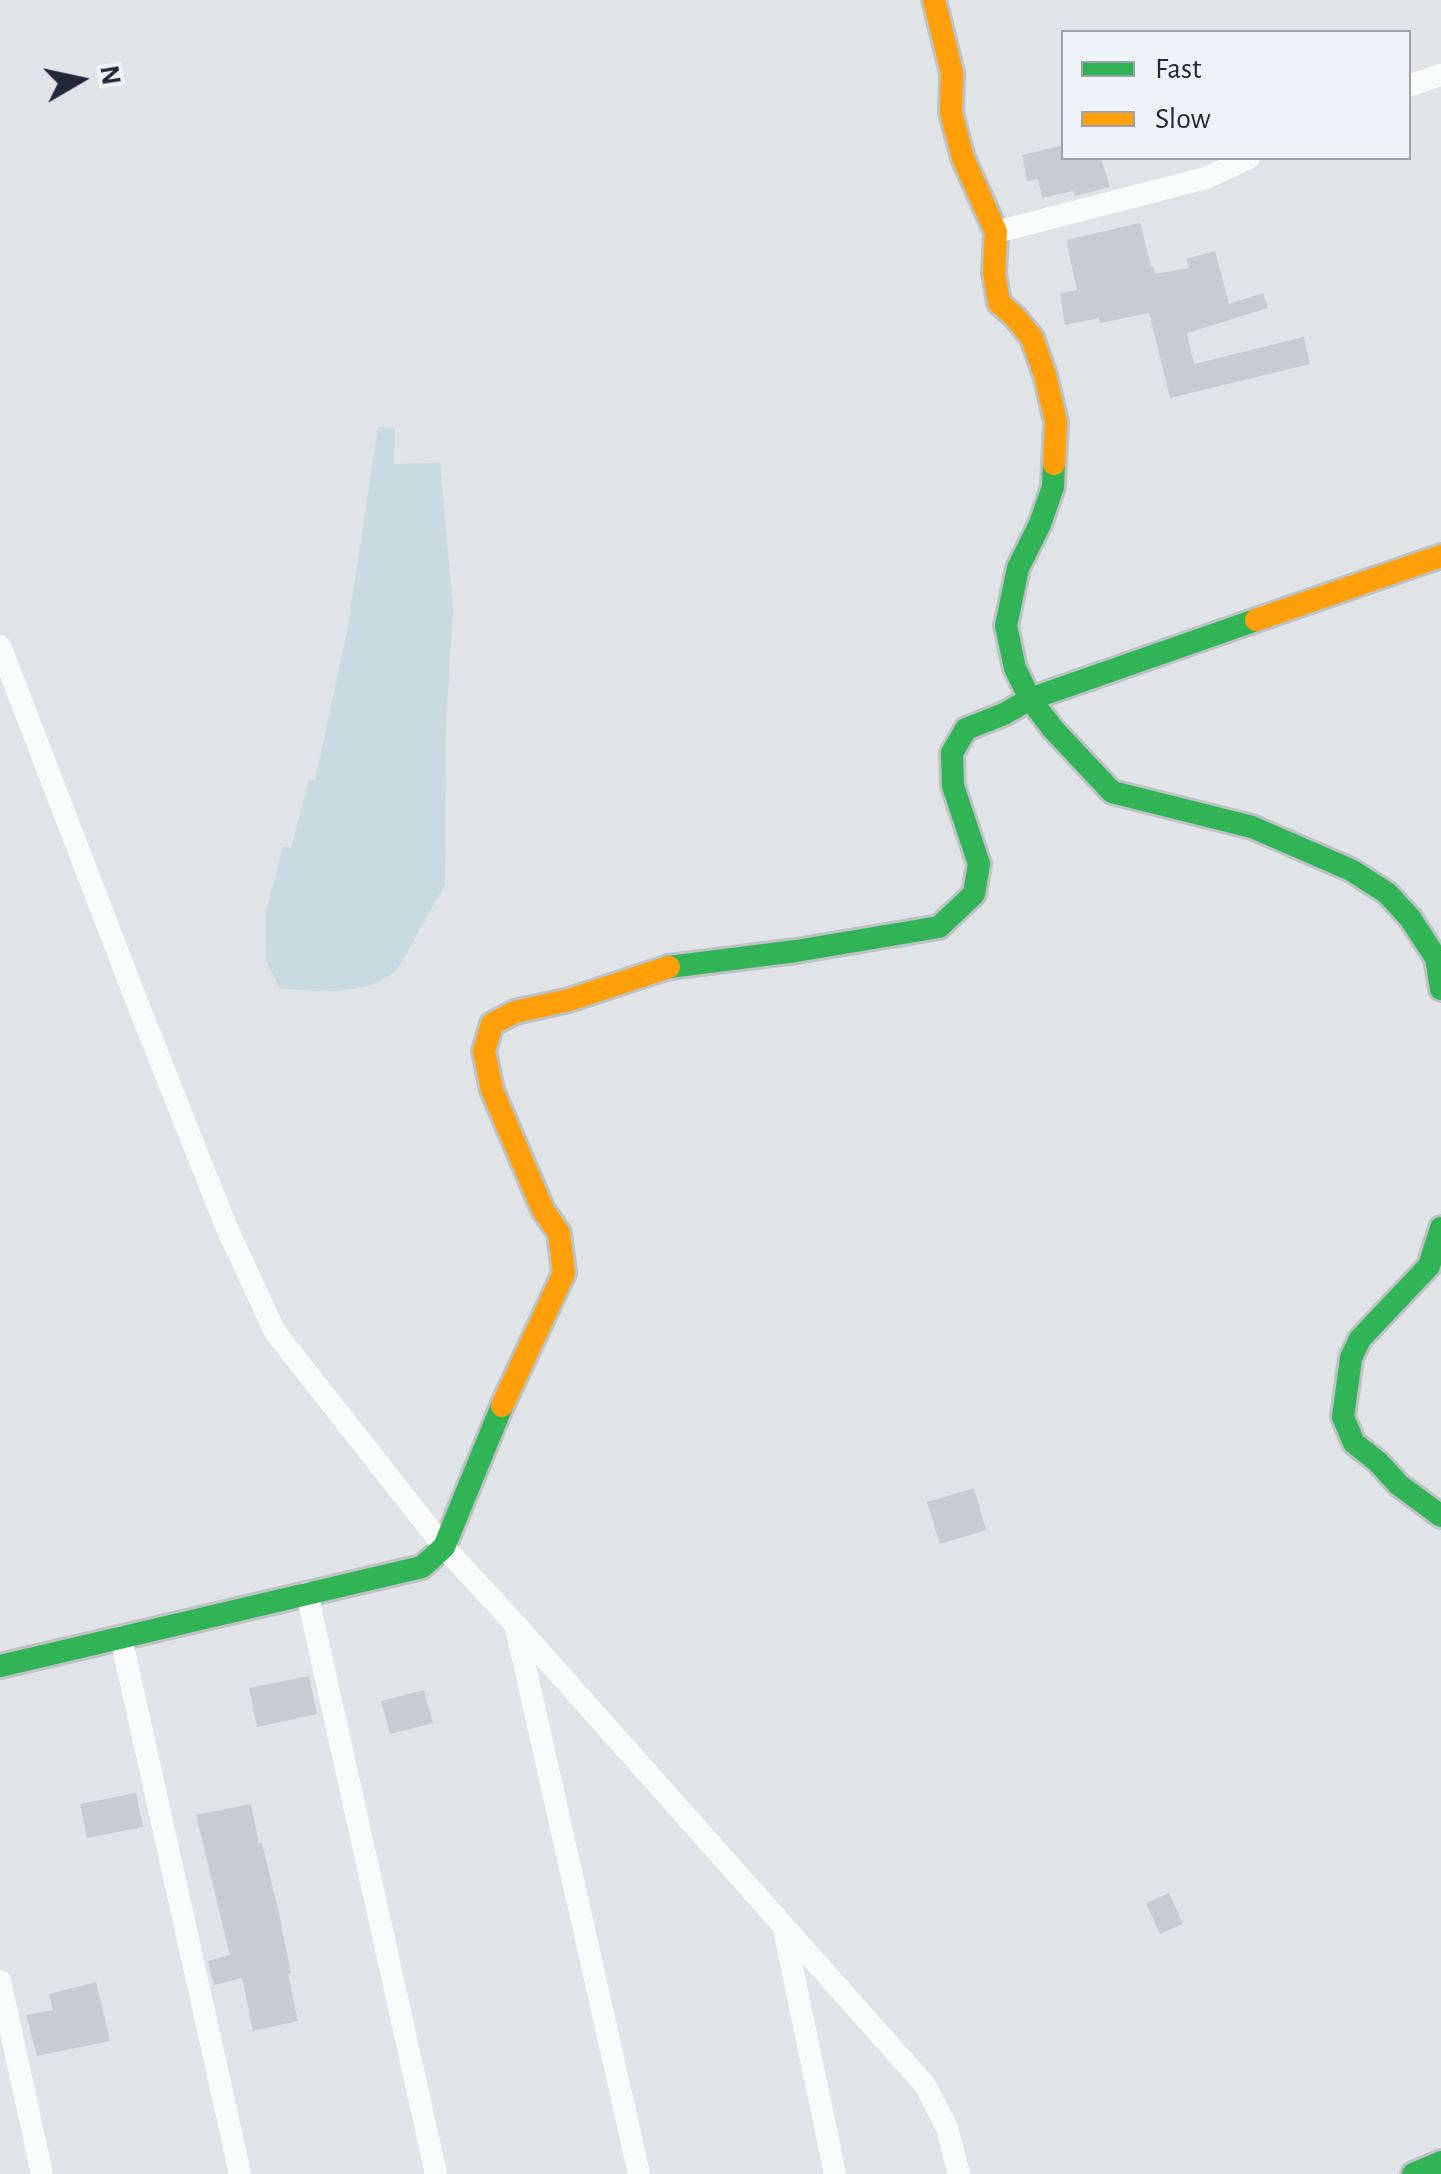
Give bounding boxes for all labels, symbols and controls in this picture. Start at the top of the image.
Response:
north arrow [30,30,130,130]
legend [1061,30,1411,160]
text: Fast [1155,54,1202,84]
text: N [94,64,125,87]
text: Slow [1155,104,1211,134]

